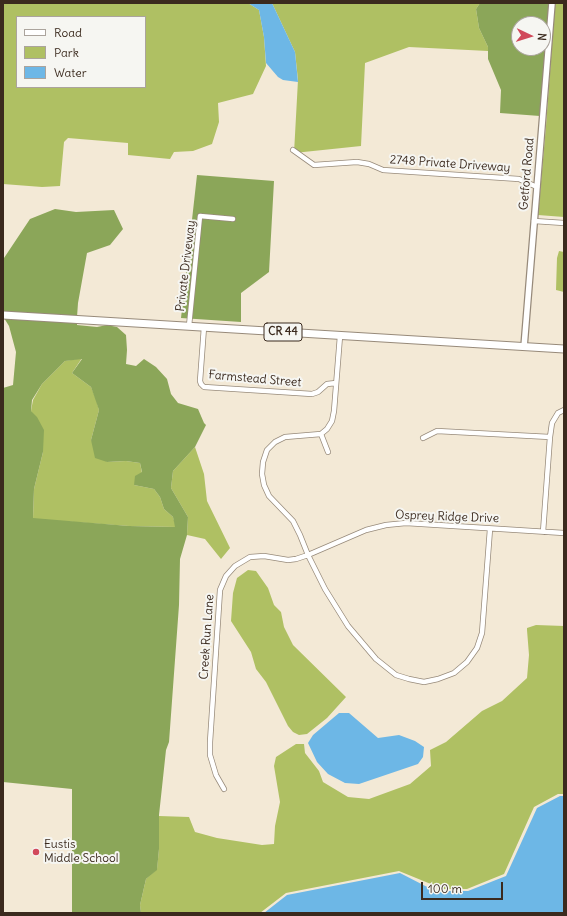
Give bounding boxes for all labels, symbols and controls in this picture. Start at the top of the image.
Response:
legend [16,16,146,88]
north arrow [511,16,551,56]
text: Road [54,25,82,40]
text: N [535,32,549,41]
text: Park [54,45,79,60]
text: Water [54,65,87,80]
street label: Getford Road [517,137,537,211]
street label: 2748 Private Driveway [389,153,511,175]
street label: Private Driveway [173,219,199,313]
road number: CR 44 [264,323,302,341]
street label: Farmstead Street [208,368,302,390]
street label: Osprey Ridge Drive [395,508,499,526]
street label: Creek Run Lane [197,594,217,680]
place label: Eustis Middle School [44,838,118,866]
marker: Eustis Middle School [31,847,41,857]
scale bar [423,874,505,900]
text: 100 m [428,881,462,896]

